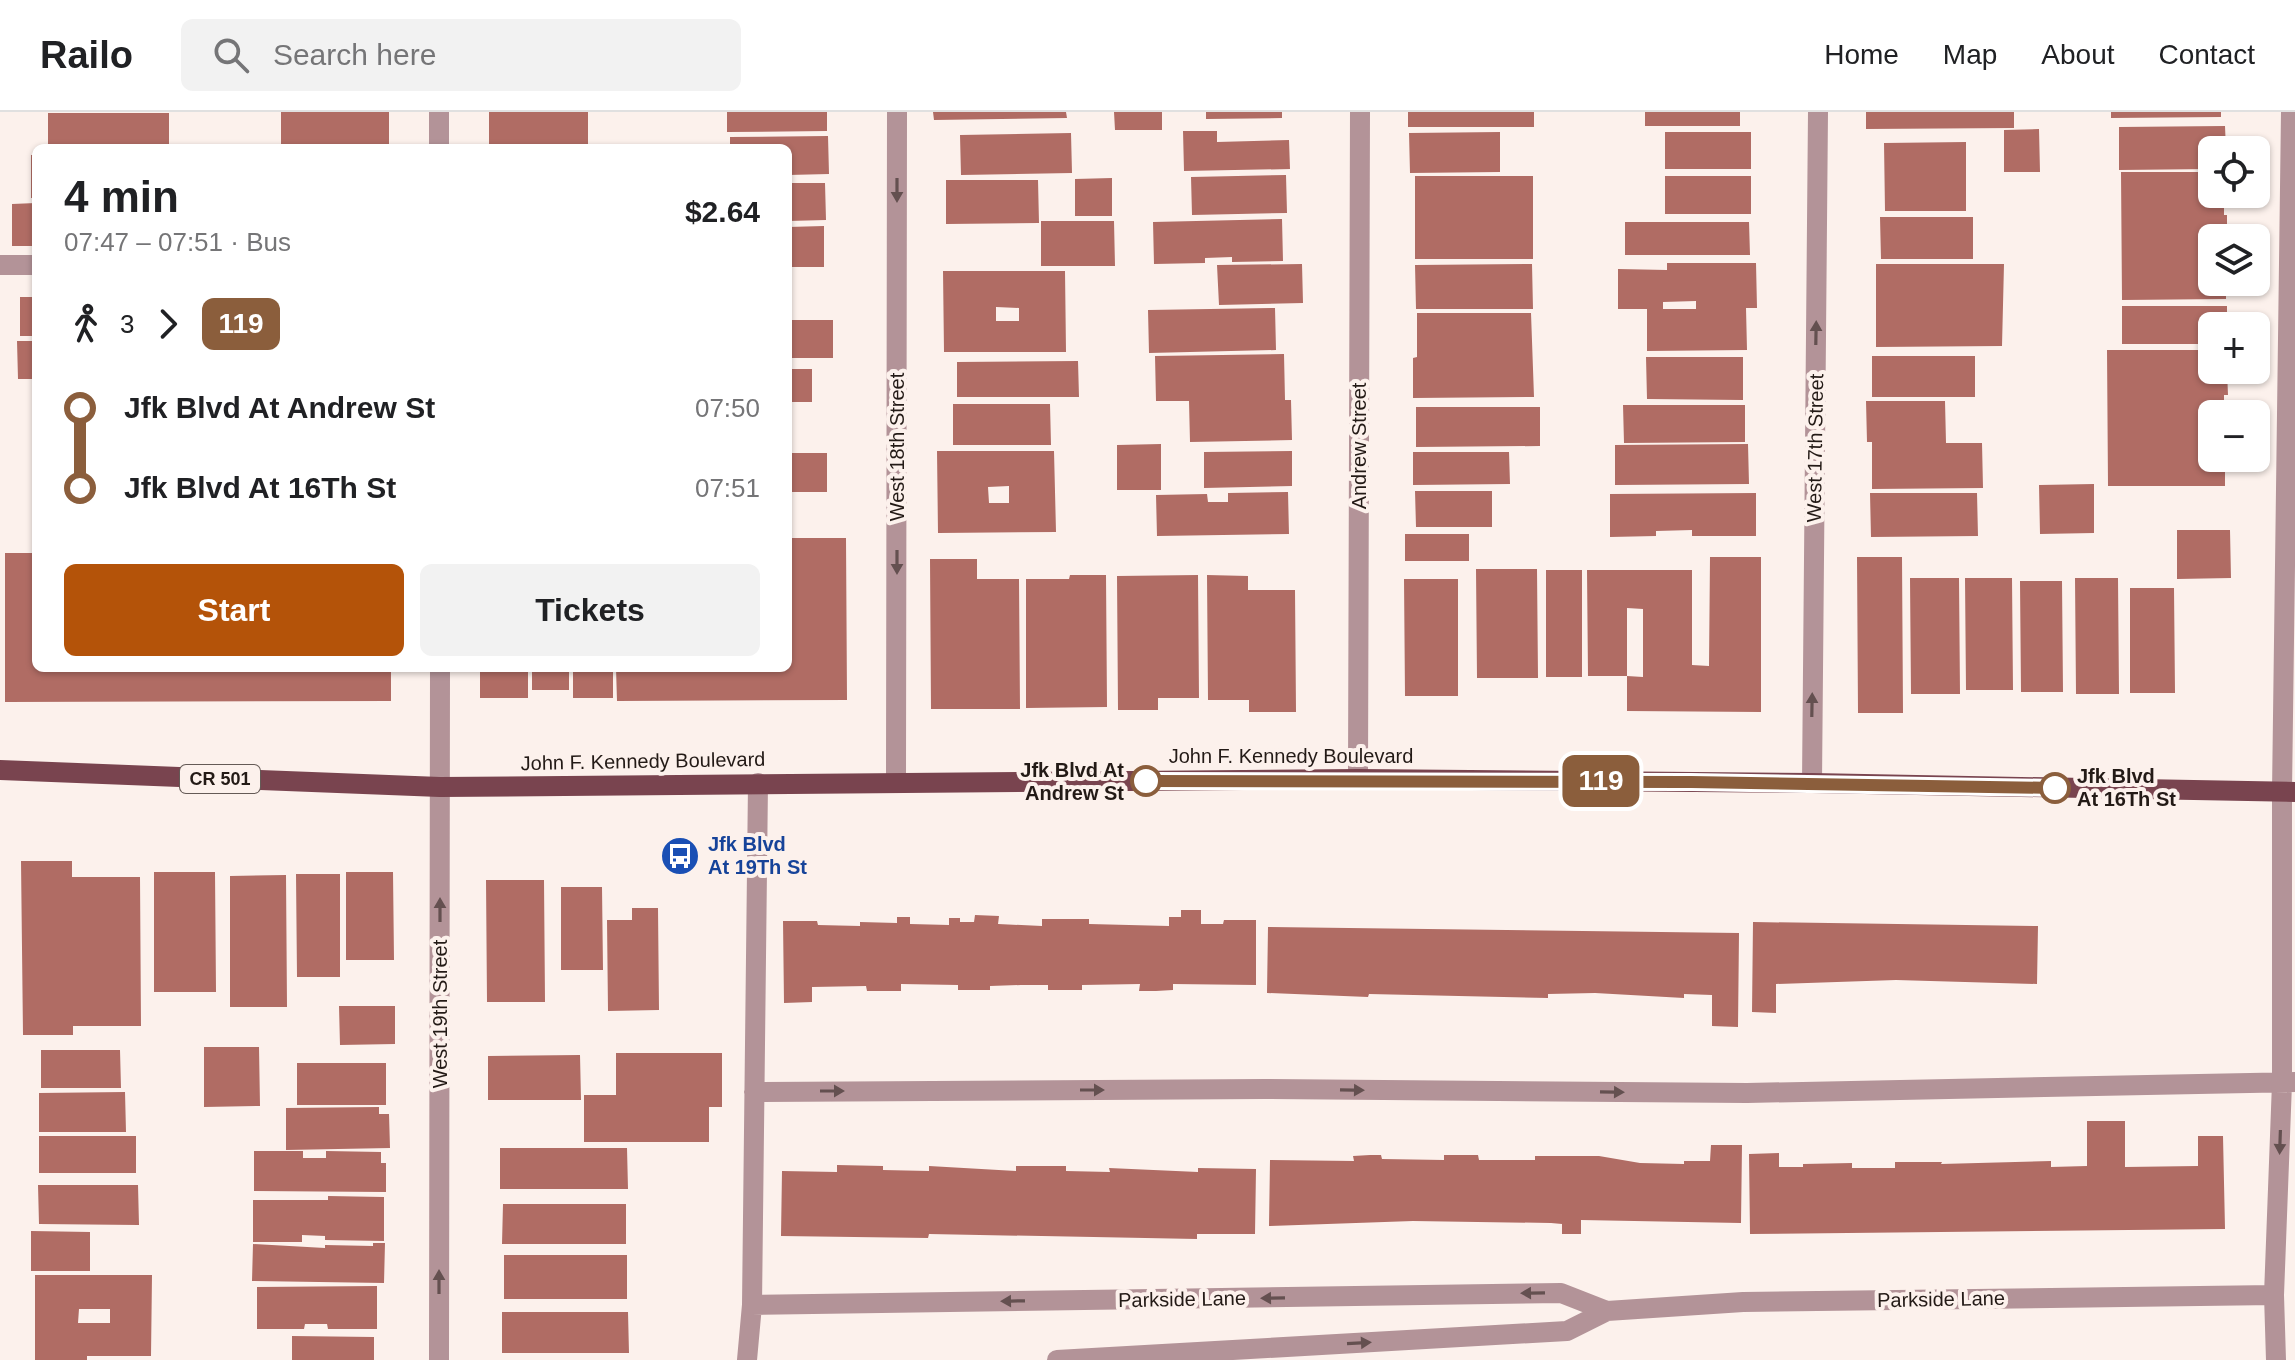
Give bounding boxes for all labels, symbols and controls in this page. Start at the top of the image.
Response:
search box [181,19,741,91]
icon: search [209,33,253,77]
text: Railo [40,34,133,76]
text: Search here [273,38,436,71]
text: Home [1824,39,1899,70]
text: Map [1943,39,1997,70]
text: About [2041,39,2115,70]
text: Contact [2159,39,2255,70]
map controls [2198,136,2270,472]
button: locate [2198,136,2270,208]
text: 4 min [64,172,179,221]
one-way arrow [891,178,903,203]
text: $2.64 [685,195,760,228]
button: layers [2198,224,2270,296]
text: 07:47 – 07:51 · Bus [64,227,291,257]
icon: walk [64,302,108,346]
icon: forward [146,302,190,346]
text: 119 [218,308,264,339]
text: 3 [120,309,134,339]
button: + [2198,312,2270,384]
one-way arrow [1810,320,1822,345]
street label: West 18th Street [886,372,908,521]
street label: West 17th Street [1803,373,1827,522]
street label: Andrew Street [1348,382,1370,509]
text: Jfk Blvd At Andrew St [124,391,435,424]
text: 07:50 [695,393,760,423]
button: − [2198,400,2270,472]
text: Jfk Blvd At 16Th St [124,471,396,504]
text: 07:51 [695,473,760,503]
one-way arrow [890,550,903,575]
button: Start [64,564,404,656]
button: Tickets [420,564,760,656]
one-way arrow [1806,692,1818,717]
street label: John F. Kennedy Boulevard [1169,745,1413,767]
street label: John F. Kennedy Boulevard [521,748,765,774]
line badge: 119 [1555,755,1647,807]
place label: Jfk Blvd At Andrew St [1020,759,1124,804]
road number: CR 501 [180,765,260,793]
text: 119 [1578,765,1624,796]
place label: Jfk Blvd At 16Th St [2077,765,2176,810]
marker: Jfk Blvd At Andrew St [1131,766,1161,796]
marker: Jfk Blvd At 16Th St [2040,773,2070,803]
place label: Jfk Blvd At 19Th St [708,833,807,878]
bus stop icon: Jfk Blvd At 19Th St [659,835,701,877]
one-way arrow [434,897,446,922]
street label: West 19th Street [429,939,451,1088]
one-way arrow [1340,1083,1365,1096]
one-way arrow [1080,1084,1105,1096]
one-way arrow [820,1085,845,1097]
one-way arrow [1600,1086,1625,1098]
one-way arrow [2273,1130,2286,1155]
one-way arrow [433,1269,445,1294]
street label: Parkside Lane [1118,1287,1246,1311]
one-way arrow [1520,1287,1545,1300]
street label: Parkside Lane [1877,1287,2005,1311]
one-way arrow [1260,1292,1285,1304]
one-way arrow [1000,1295,1025,1308]
one-way arrow [1347,1336,1372,1349]

